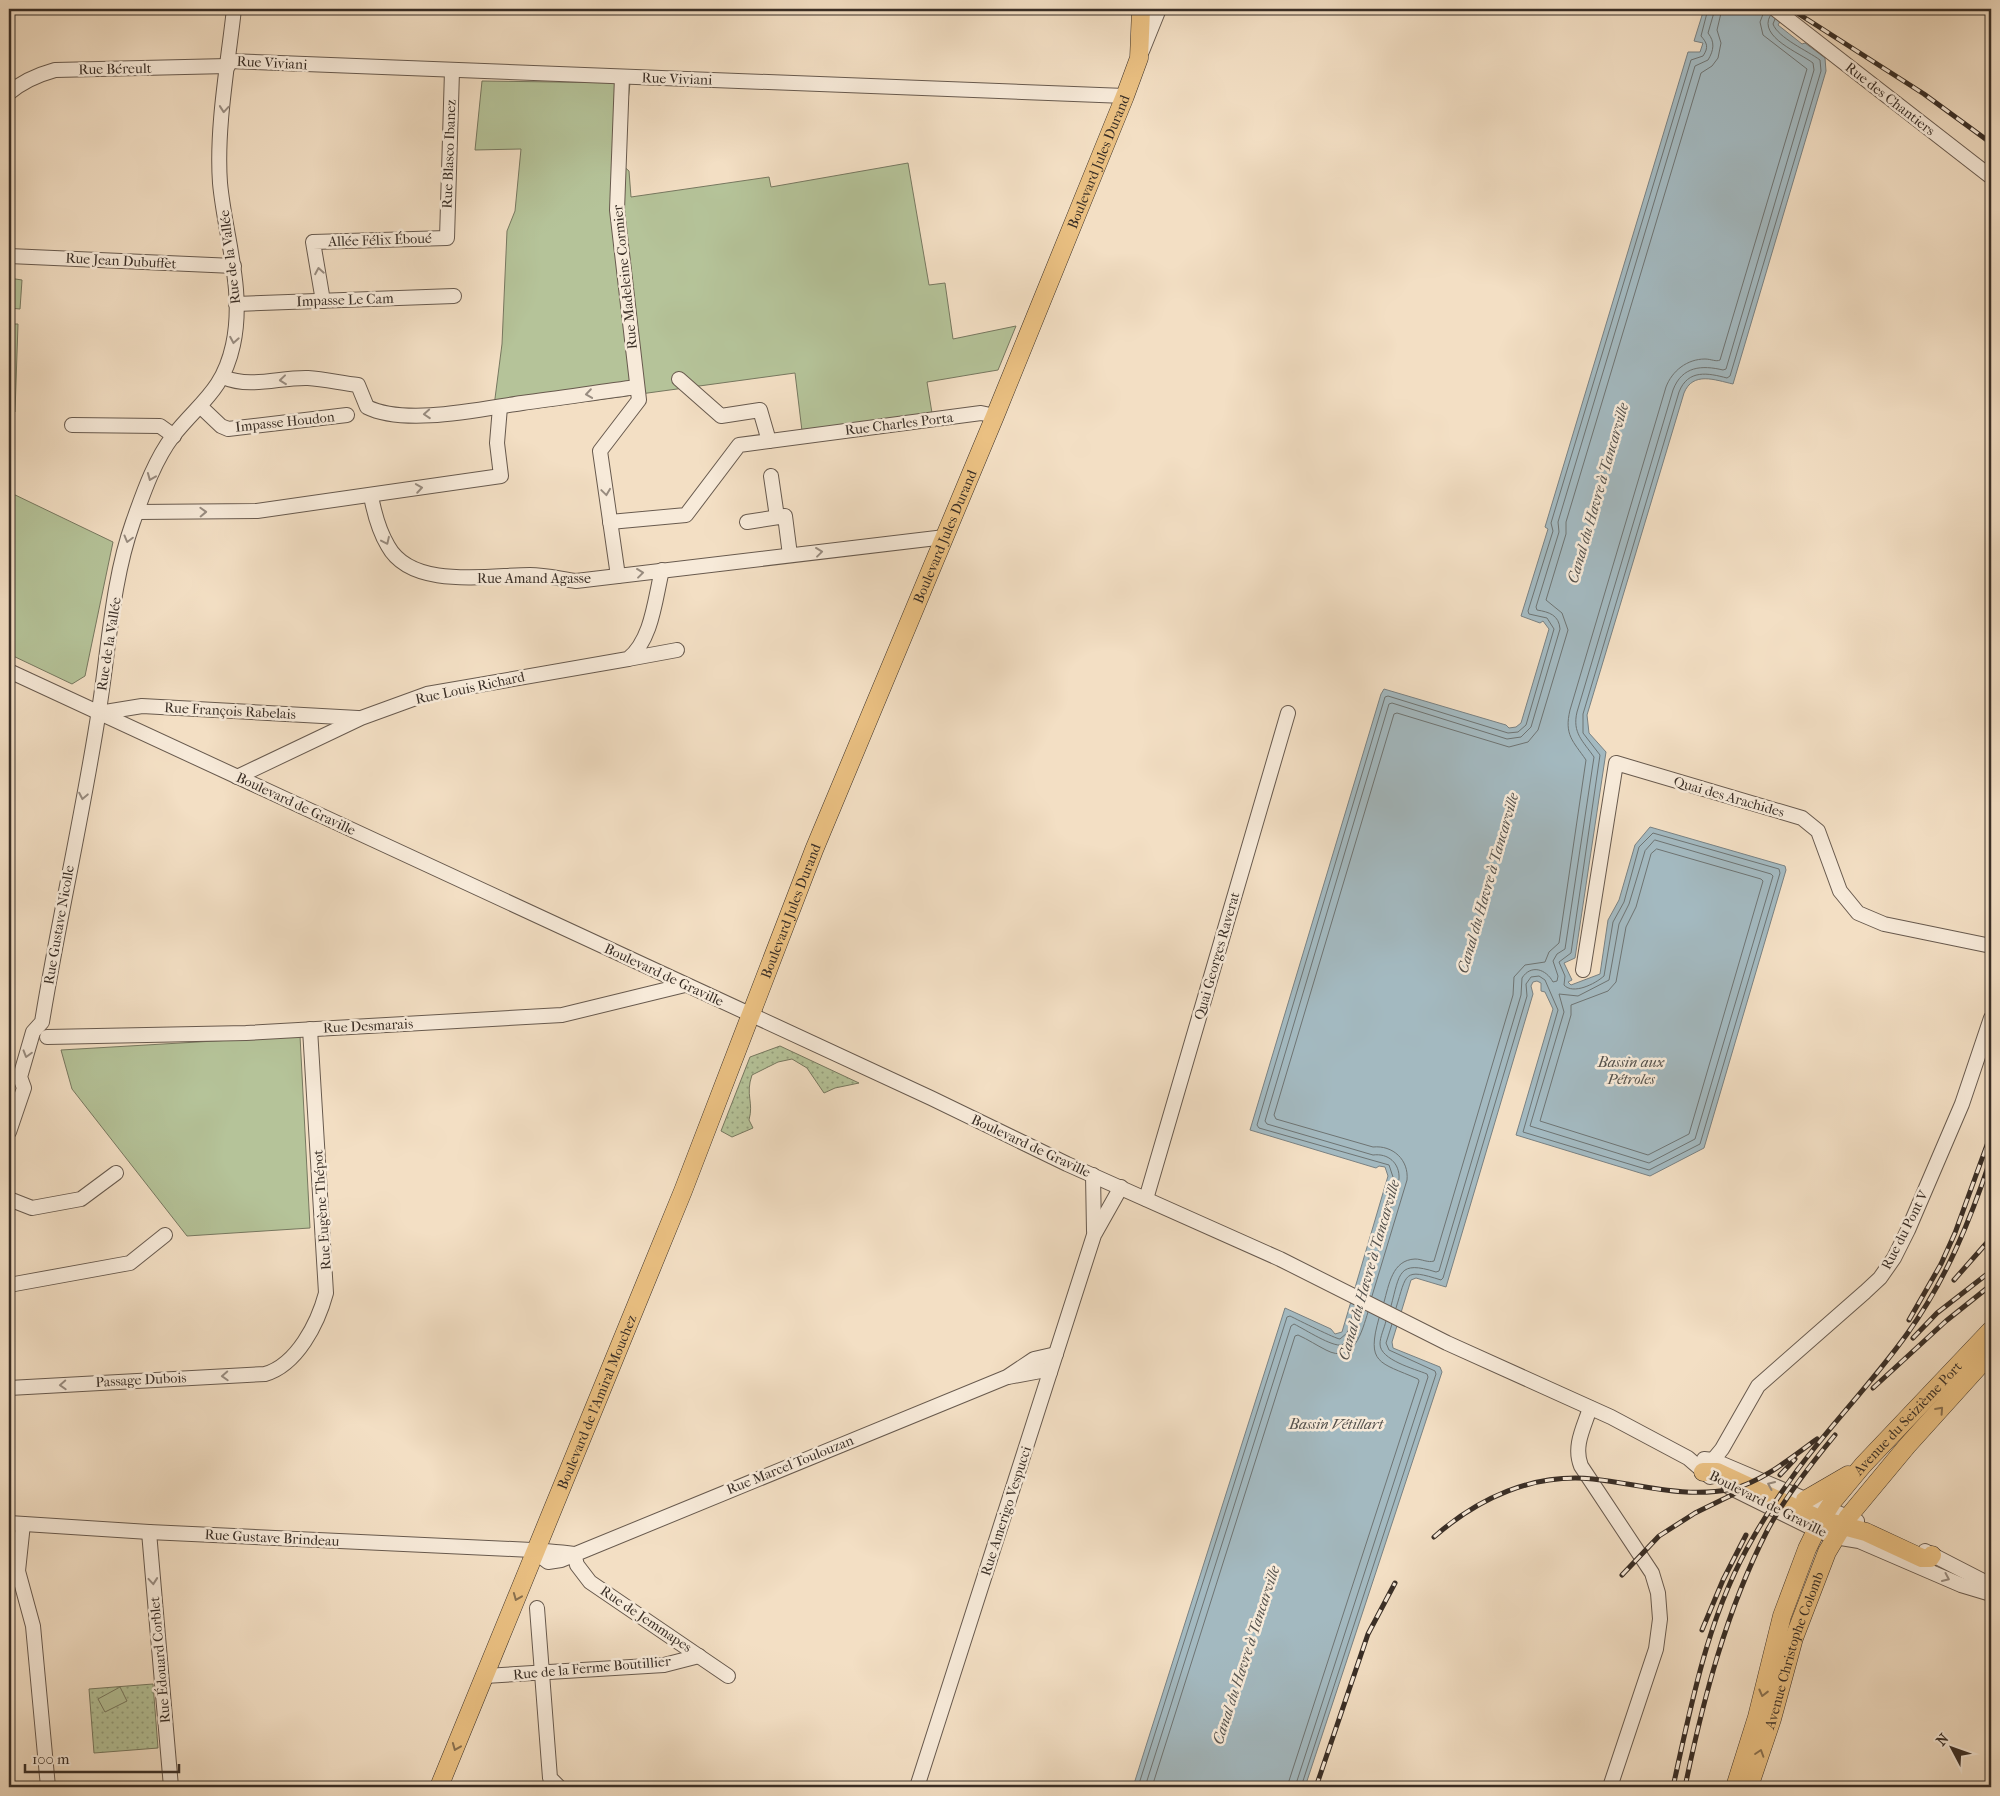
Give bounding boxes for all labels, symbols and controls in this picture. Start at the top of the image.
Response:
street label: Rue Viviani [236,53,308,73]
street label: Rue des Chantiers [1842,59,1938,139]
street label: Rue Béreult [78,60,152,78]
street label: Rue Viviani [641,69,713,89]
street label: Boulevard Jules Durand [1064,92,1133,231]
street label: Rue Blasco Ibanez [439,99,459,209]
one-way arrow [218,106,229,114]
street label: Rue Madeleine Cormier [609,204,641,350]
street label: Rue de la Vallée [216,209,244,305]
street label: Allée Félix Éboué [327,229,432,250]
street label: Rue Jean Dubuffet [65,250,177,272]
one-way arrow [315,267,325,276]
street label: Impasse Le Cam [296,290,394,310]
one-way arrow [229,336,239,345]
one-way arrow [279,374,287,385]
one-way arrow [584,388,592,399]
water label: Canal du Havre à Tancarville [1564,400,1633,585]
street label: Impasse Houdon [234,408,336,436]
one-way arrow [423,409,431,420]
street label: Rue Charles Porta [844,409,955,439]
street label: Boulevard Jules Durand [909,467,980,606]
one-way arrow [147,472,157,481]
one-way arrow [415,484,423,494]
one-way arrow [600,488,611,496]
one-way arrow [199,507,207,518]
one-way arrow [123,535,134,544]
one-way arrow [380,536,390,545]
one-way arrow [815,547,823,558]
one-way arrow [636,568,644,579]
street label: Rue Amand Agasse [477,570,591,587]
street label: Rue de la Vallée [93,596,125,692]
street label: Rue Louis Richard [414,668,527,708]
street label: Rue François Rabelais [164,699,296,723]
street label: Boulevard de Graville [234,769,358,839]
street label: Quai des Arachides [1672,773,1786,821]
water label: Canal du Havre à Tancarville [1454,790,1523,975]
one-way arrow [78,792,88,801]
street label: Boulevard Jules Durand [757,841,824,981]
street label: Rue Gustave Nicolle [40,864,78,986]
street label: Quai Georges Raverat [1191,890,1243,1022]
street label: Boulevard de Graville [602,940,726,1010]
street label: Rue Desmarais [322,1015,414,1037]
one-way arrow [23,1049,33,1057]
water label: Bassin aux Pétroles [1597,1053,1665,1088]
street label: Boulevard de Graville [969,1111,1093,1181]
street label: Rue Eugène Thépot [309,1149,335,1271]
water label: Canal du Havre à Tancarville [1335,1177,1404,1362]
street label: Rue du Pont V [1878,1187,1933,1272]
street label: Boulevard de l'Amiral Mouchez [553,1312,640,1492]
street label: Avenue du Seizième Port [1849,1358,1965,1479]
street label: Passage Dubois [95,1369,187,1391]
one-way arrow [221,1370,229,1381]
one-way arrow [59,1379,67,1390]
one-way arrow [1934,1406,1943,1415]
water label: Bassin Vétillart [1288,1415,1385,1433]
street label: Rue Marcel Toulouzan [724,1432,856,1498]
street label: Rue Amerigo Vespucci [977,1444,1035,1578]
street label: Boulevard de Graville [1706,1467,1830,1541]
one-way arrow [1767,1480,1776,1491]
street label: Rue Gustave Brindeau [204,1526,340,1550]
water label: Canal du Havre à Tancarville [1209,1563,1284,1746]
street label: Avenue Christophe Colomb [1760,1569,1827,1732]
one-way arrow [1941,1571,1950,1582]
one-way arrow [147,1577,158,1585]
street label: Rue de Jemmapes [597,1582,695,1656]
one-way arrow [513,1592,523,1601]
street label: Rue Édouard Corblet [145,1596,174,1724]
street label: Rue de la Ferme Boutillier [512,1653,672,1683]
one-way arrow [1758,1688,1769,1697]
north arrow [1928,1724,1978,1774]
text: N [1933,1730,1953,1749]
scale bar [25,1741,179,1773]
one-way arrow [451,1742,462,1751]
one-way arrow [1755,1749,1765,1758]
text: 100 m [32,1750,70,1768]

